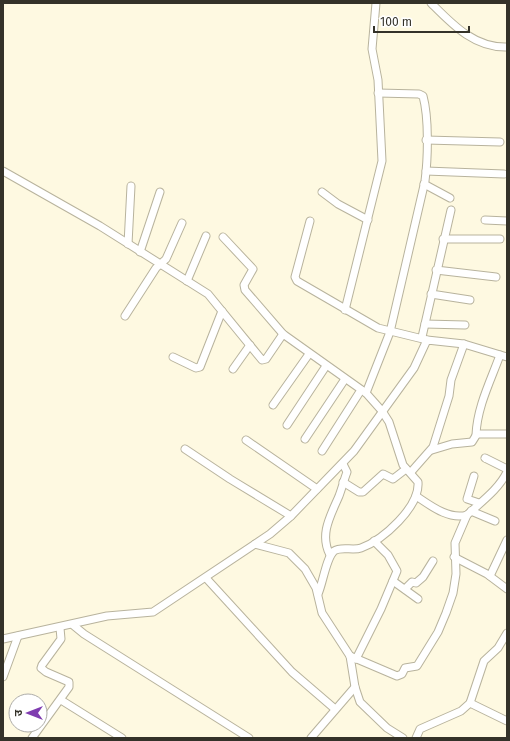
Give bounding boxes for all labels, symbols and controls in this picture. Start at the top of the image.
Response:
scale bar [374,8,469,34]
text: 100 m [380,15,412,29]
north arrow [8,693,48,733]
text: उ [12,709,25,716]

